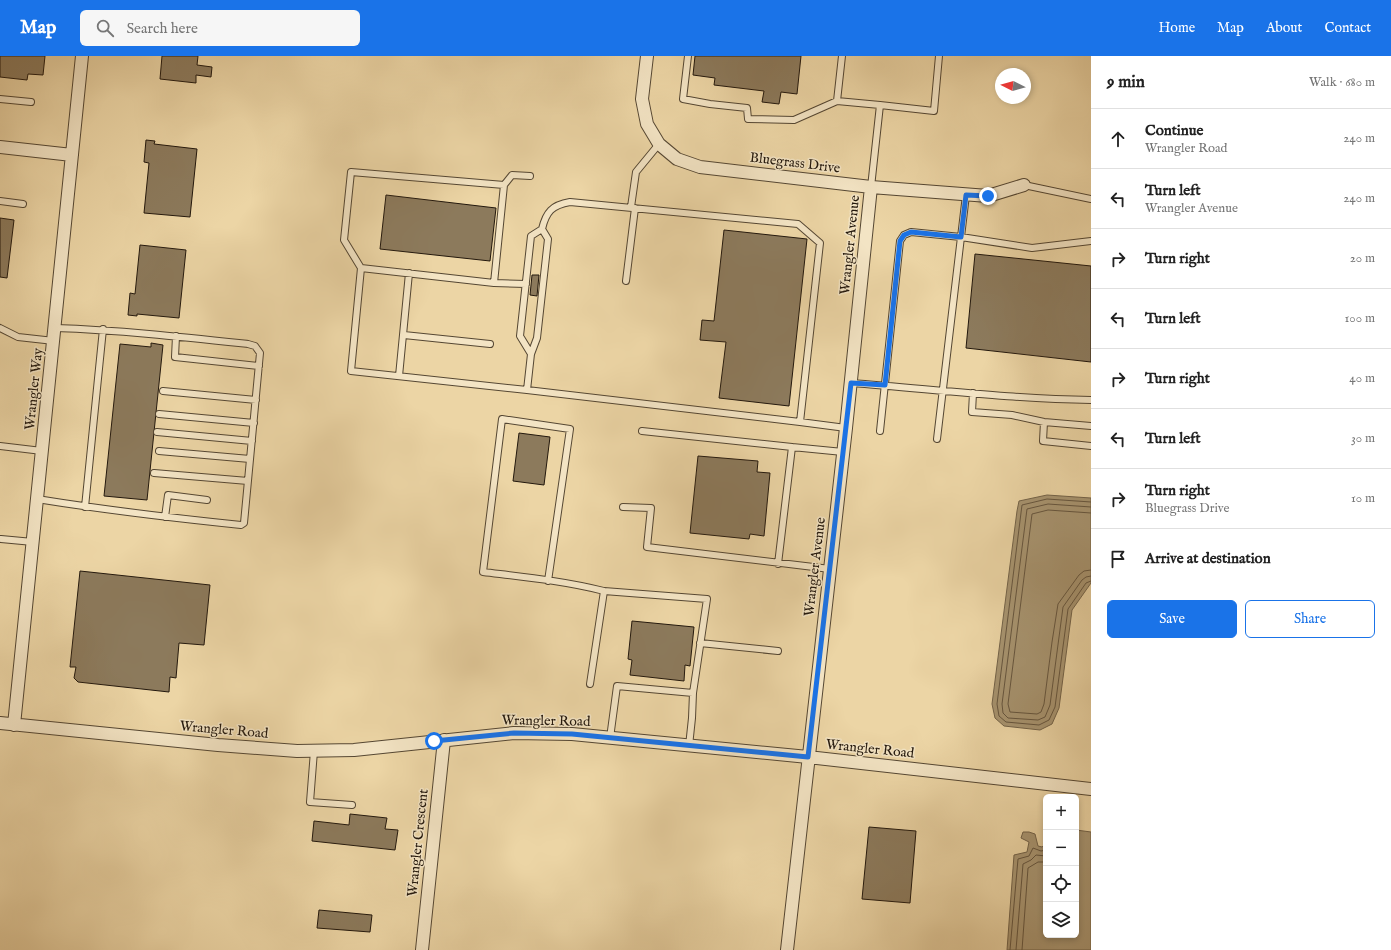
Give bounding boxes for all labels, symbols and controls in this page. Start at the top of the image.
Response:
search box [80,10,360,46]
text: Map [20,16,56,40]
icon: search [94,17,116,39]
text: Search here [126,19,198,38]
text: Home [1159,19,1195,37]
text: Map [1217,19,1244,37]
text: About [1266,19,1302,37]
text: Contact [1324,19,1371,37]
north arrow [995,68,1031,104]
text: 9 min [1107,72,1145,93]
text: Walk · 680 m [1309,74,1375,91]
text: Continue [1145,121,1203,140]
icon: ahead [1107,128,1129,150]
text: 240 m [1343,130,1375,147]
text: Wrangler Road [1145,140,1228,157]
street label: Bluegrass Drive [749,149,842,178]
text: Turn left [1145,181,1201,200]
route end [979,187,997,205]
icon: left [1107,188,1129,210]
text: 240 m [1343,190,1375,207]
street label: Wrangler Avenue [836,194,864,296]
text: Wrangler Avenue [1145,200,1238,217]
icon: right [1107,248,1129,270]
text: Turn right [1145,249,1210,268]
text: 20 m [1350,250,1375,267]
icon: left [1107,308,1129,330]
text: Turn left [1145,309,1201,328]
text: 100 m [1345,310,1375,327]
street label: Wrangler Way [21,347,47,431]
icon: right [1107,368,1129,390]
text: Turn right [1145,369,1210,388]
text: 40 m [1349,370,1375,387]
icon: left [1107,428,1129,450]
text: Turn left [1145,429,1201,448]
text: 30 m [1351,430,1375,447]
text: Turn right [1145,481,1210,500]
icon: right [1107,488,1129,510]
text: 10 m [1351,490,1375,507]
text: Bluegrass Drive [1145,500,1230,517]
street label: Wrangler Avenue [800,516,830,618]
icon: arrive [1107,548,1129,570]
text: Arrive at destination [1145,549,1271,568]
button: Save [1107,600,1237,638]
button: Share [1245,600,1375,638]
street label: Wrangler Road [501,711,591,731]
street label: Wrangler Road [179,717,270,743]
route start [425,732,443,750]
street label: Wrangler Road [825,735,916,763]
street label: Wrangler Crescent [403,788,433,898]
map controls [1043,794,1079,938]
button: + [1043,794,1079,830]
button: − [1043,830,1079,866]
button: locate [1043,866,1079,902]
button: layers [1043,902,1079,938]

